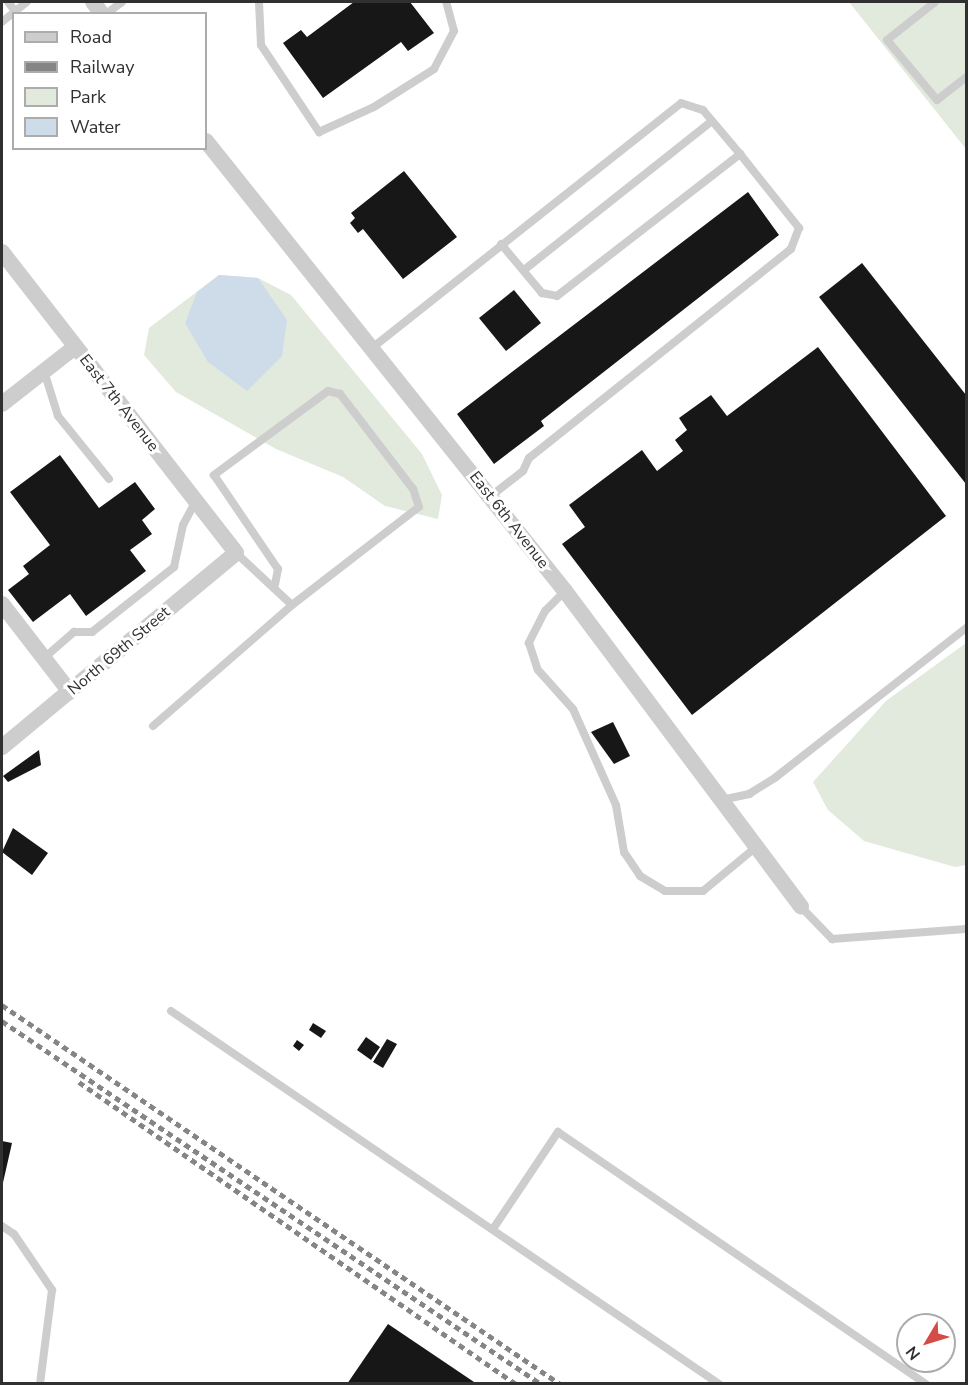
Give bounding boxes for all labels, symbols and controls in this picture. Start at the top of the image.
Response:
legend [12,12,207,150]
text: Road [70,25,112,49]
text: Railway [70,55,135,79]
text: Park [70,85,106,109]
text: Water [70,115,121,139]
street label: East 7th Avenue [75,351,163,455]
street label: East 6th Avenue [465,468,553,572]
street label: North 69th Street [64,603,174,699]
north arrow [896,1313,956,1373]
text: N [901,1341,926,1364]

